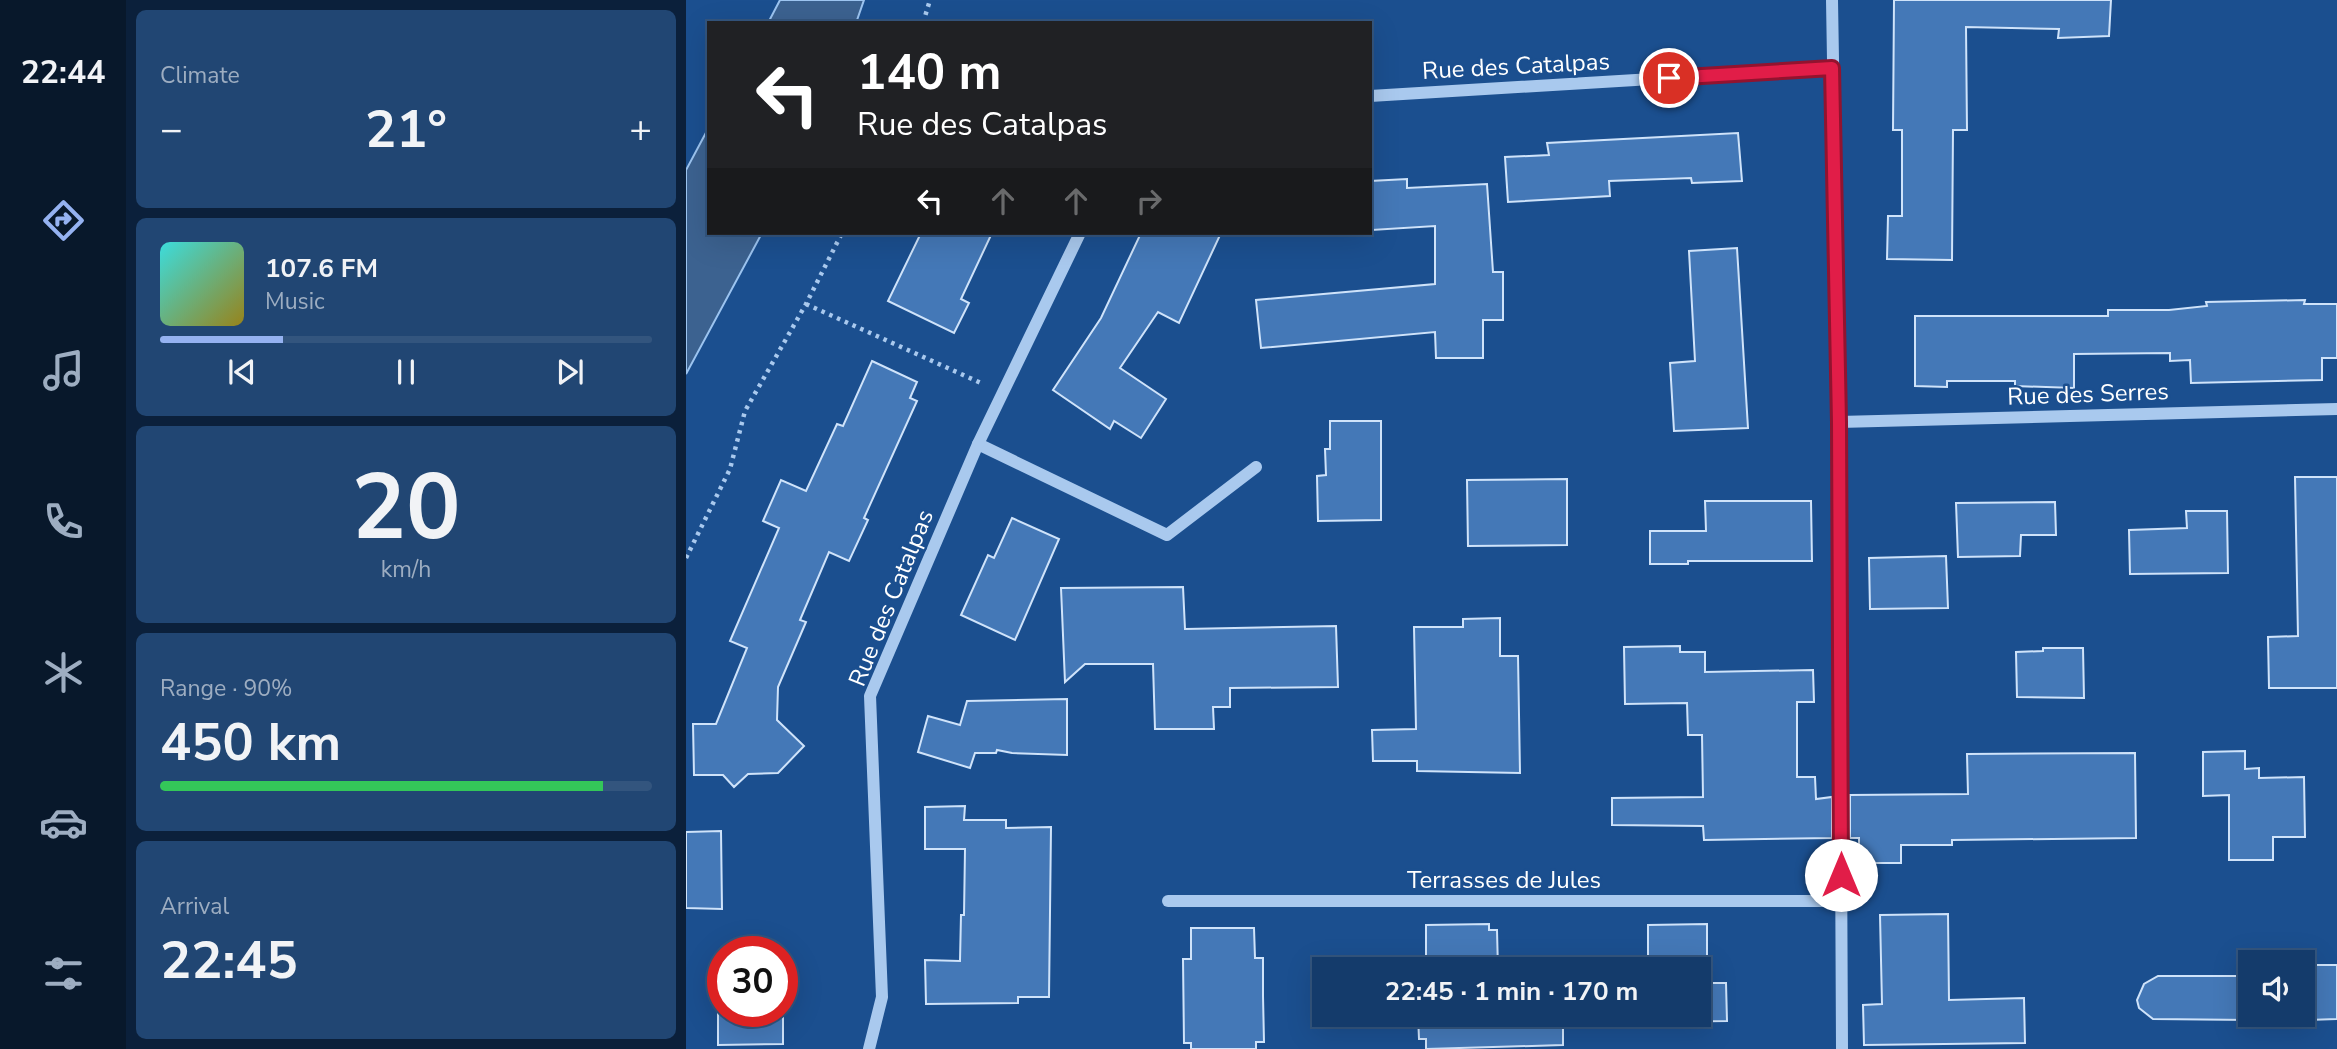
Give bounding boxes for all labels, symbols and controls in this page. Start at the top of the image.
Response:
text: 140 m [857,39,1001,106]
street label: Rue des Catalpas [1421,45,1611,87]
pin [1639,48,1699,108]
icon: left [742,49,833,140]
text: 22:44 [21,51,105,94]
icon: arrive [1650,59,1688,97]
text: Climate [160,60,240,91]
text: 21° [365,94,447,165]
text: Rue des Catalpas [857,103,1108,146]
text: − [160,104,183,155]
text: + [629,104,652,155]
icon: left [911,182,949,220]
icon: ahead [984,182,1022,220]
icon: ahead [1057,182,1095,220]
icon: right [1130,182,1168,220]
icon: directions [39,196,88,245]
text: 107.6 FM [265,251,378,286]
text: Music [265,286,325,317]
icon: music [39,346,88,395]
icon: previous [223,353,261,391]
icon: pause [387,353,425,391]
icon: next [551,353,589,391]
street label: Rue des Serres [2007,375,2169,413]
text: 20 [351,446,461,570]
icon: phone [39,497,88,546]
street label: Rue des Catalpas [841,505,941,691]
text: km/h [381,554,431,585]
icon: climate [39,648,88,697]
text: Range · 90% [160,673,292,704]
text: 450 km [160,707,341,778]
icon: car [39,798,88,847]
position arrow [1804,838,1878,912]
street label: Terrasses de Jules [1407,864,1601,896]
text: Arrival [160,891,229,922]
text: 22:45 [160,925,298,996]
speed limit sign: 30 [707,936,798,1027]
icon: filters [39,949,88,998]
map controls [2238,950,2315,1027]
button: sound [2238,950,2315,1027]
text: 22:45 · 1 min · 170 m [1385,974,1638,1009]

